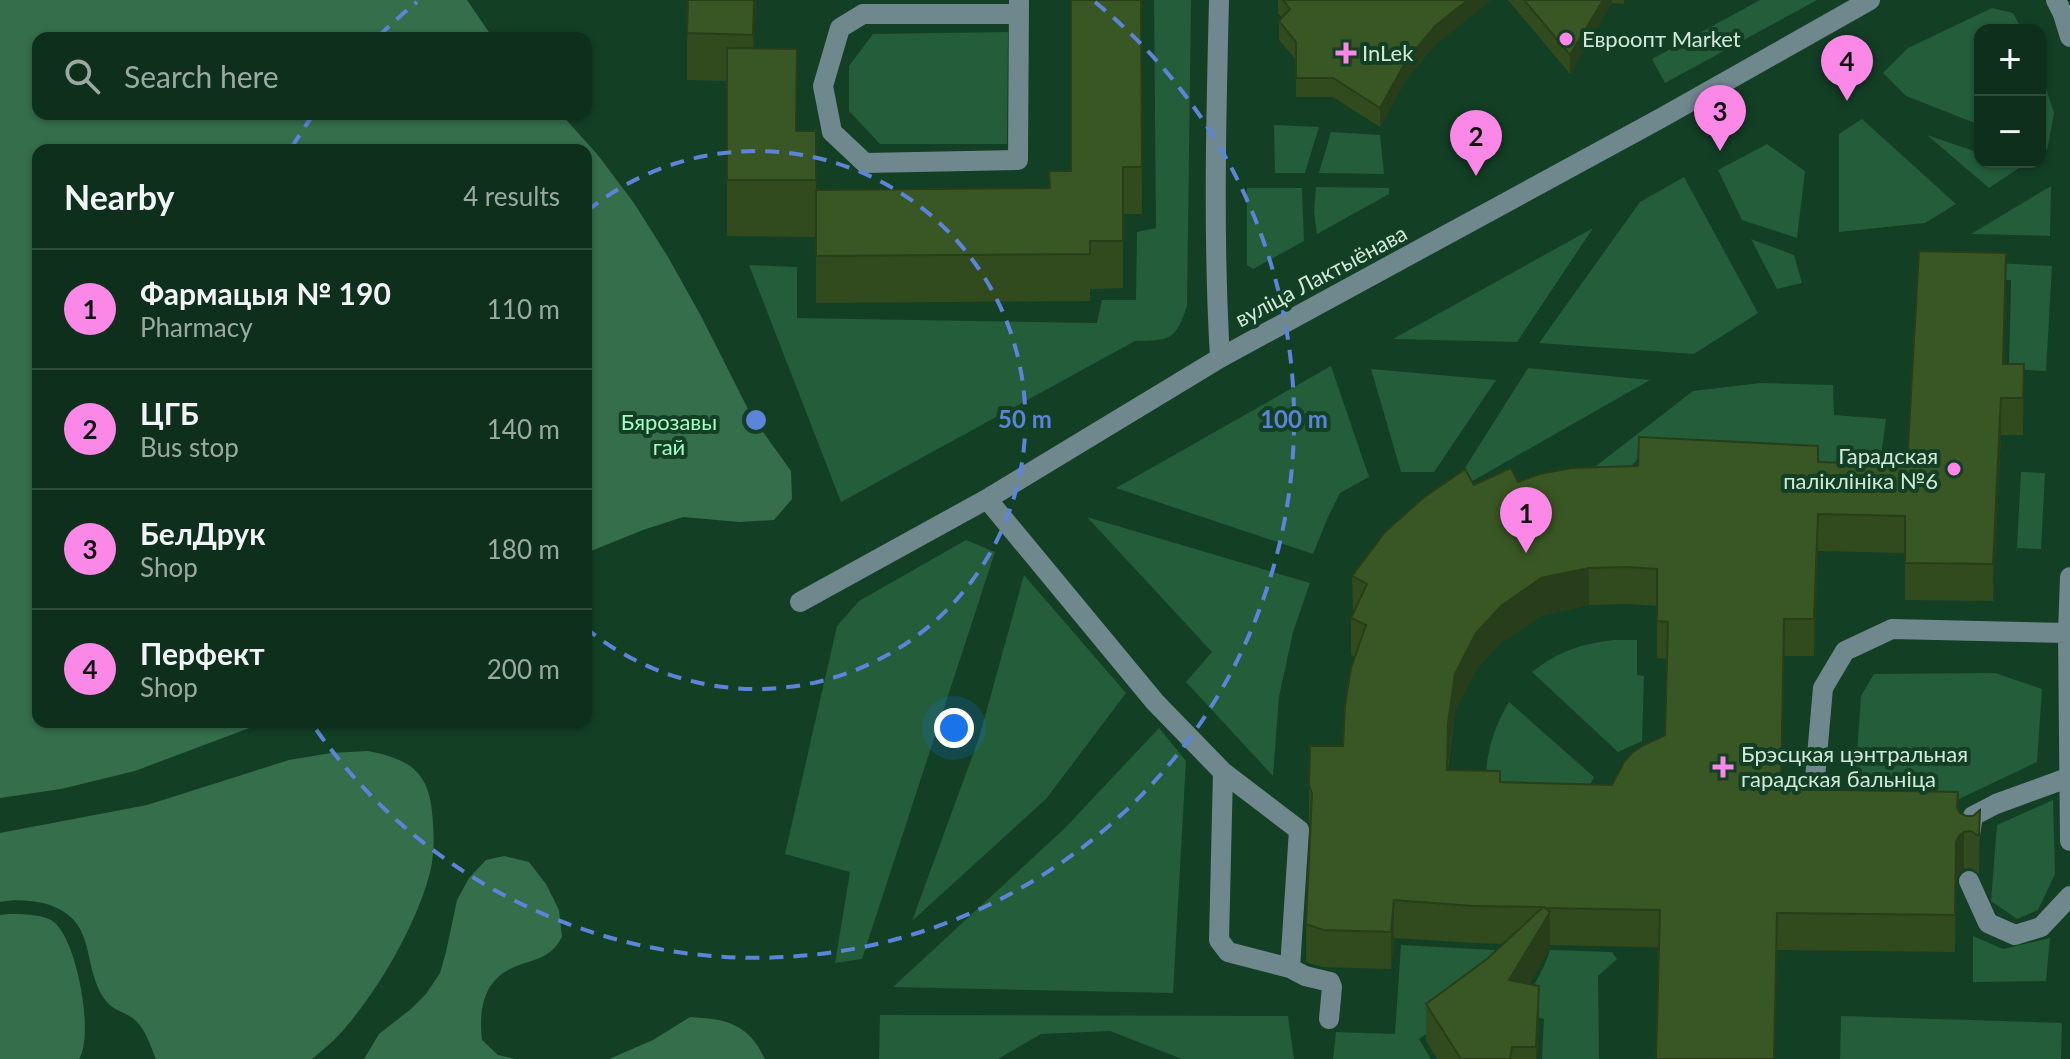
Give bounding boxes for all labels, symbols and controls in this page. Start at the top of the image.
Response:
map controls [1974,24,2046,168]
button: + [1974,24,2046,96]
place label: Евроопт Market [1582,25,1741,52]
marker: Евроопт Market [1557,30,1575,48]
search box [32,32,592,120]
pin: 4 [1821,35,1873,101]
place label: InLek [1362,39,1414,66]
marker: InLek [1337,44,1355,62]
icon: search [60,54,104,98]
text: Search here [124,58,279,94]
pin: 3 [1694,85,1746,151]
button: − [1974,96,2046,168]
pin: 2 [1450,110,1502,176]
text: Nearby [64,176,175,217]
text: 4 results [463,180,560,212]
street label: вуліца Лактыёнава [1230,219,1411,332]
text: Фармацыя № 190 [140,275,391,311]
text: 1 [82,293,98,325]
text: 110 m [487,293,560,325]
text: Pharmacy [140,311,253,343]
text: ЦГБ [140,395,199,431]
text: 50 m [998,404,1052,433]
text: 100 m [1260,404,1328,433]
centre of rings [742,406,770,434]
park label: Бярозавы гай [621,408,717,460]
text: 2 [82,413,98,445]
text: 140 m [487,413,560,445]
text: Bus stop [140,431,239,463]
place label: Гарадская паліклініка №6 [1783,442,1938,494]
marker: Гарадская паліклініка №6 [1945,460,1963,478]
pin: 1 [1500,487,1552,553]
text: БелДрук [140,515,265,551]
text: 3 [82,533,98,565]
text: 180 m [487,533,560,565]
text: Shop [140,551,198,583]
text: Перфект [140,635,265,671]
text: 4 [82,653,98,685]
text: 200 m [487,653,560,685]
text: Shop [140,671,198,703]
your location [934,708,974,748]
place label: Брэсцкая цэнтральная гарадская бальніца [1741,740,1968,792]
marker: Брэсцкая цэнтральная гарадская бальніца [1712,756,1734,778]

